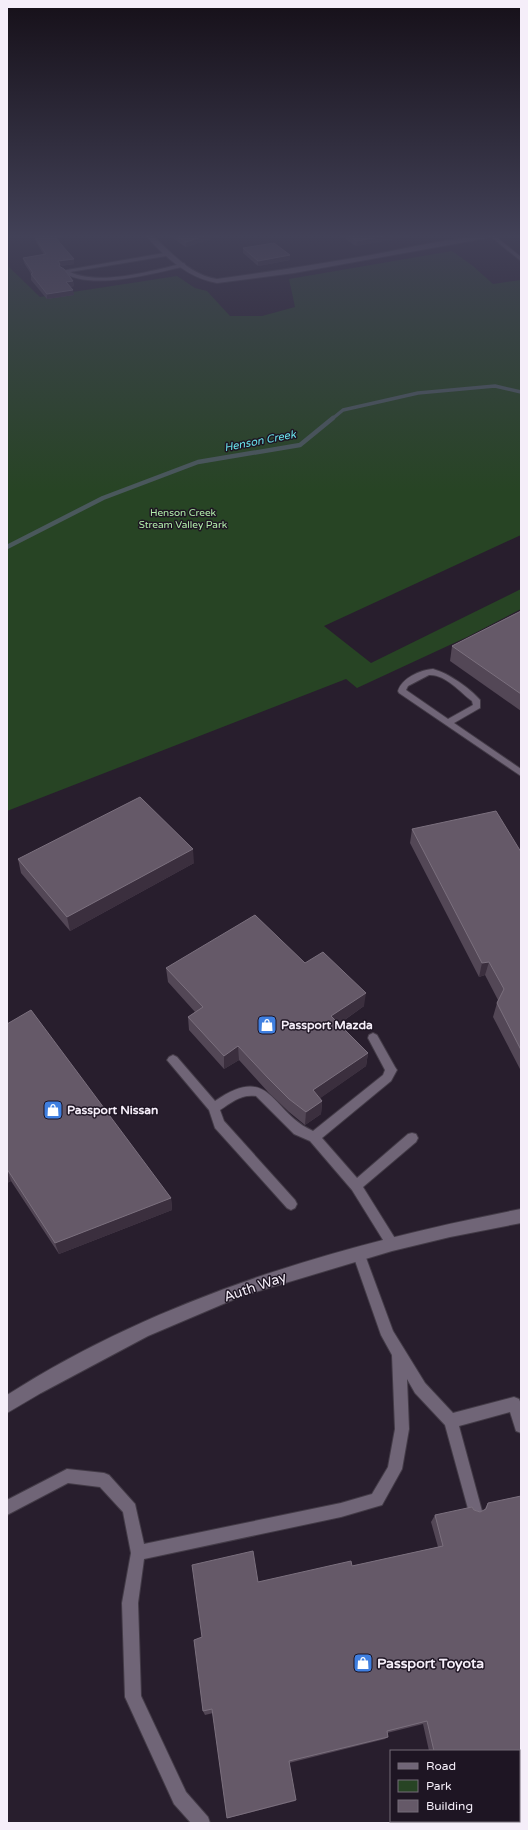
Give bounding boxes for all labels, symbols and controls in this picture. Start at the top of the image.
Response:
water label: Henson Creek [223,427,298,454]
park label: Henson Creek Stream Valley Park [139,507,228,531]
shop icon: Passport Mazda [256,1014,278,1036]
place label: Passport Mazda [281,1018,373,1033]
shop icon: Passport Nissan [42,1099,64,1121]
place label: Passport Nissan [67,1103,158,1118]
street label: Auth Way [221,1268,289,1306]
shop icon: Passport Toyota [352,1652,374,1674]
place label: Passport Toyota [377,1655,484,1672]
legend [390,1750,520,1822]
text: Road [426,1759,456,1773]
text: Park [426,1779,452,1793]
text: Building [426,1799,473,1813]

